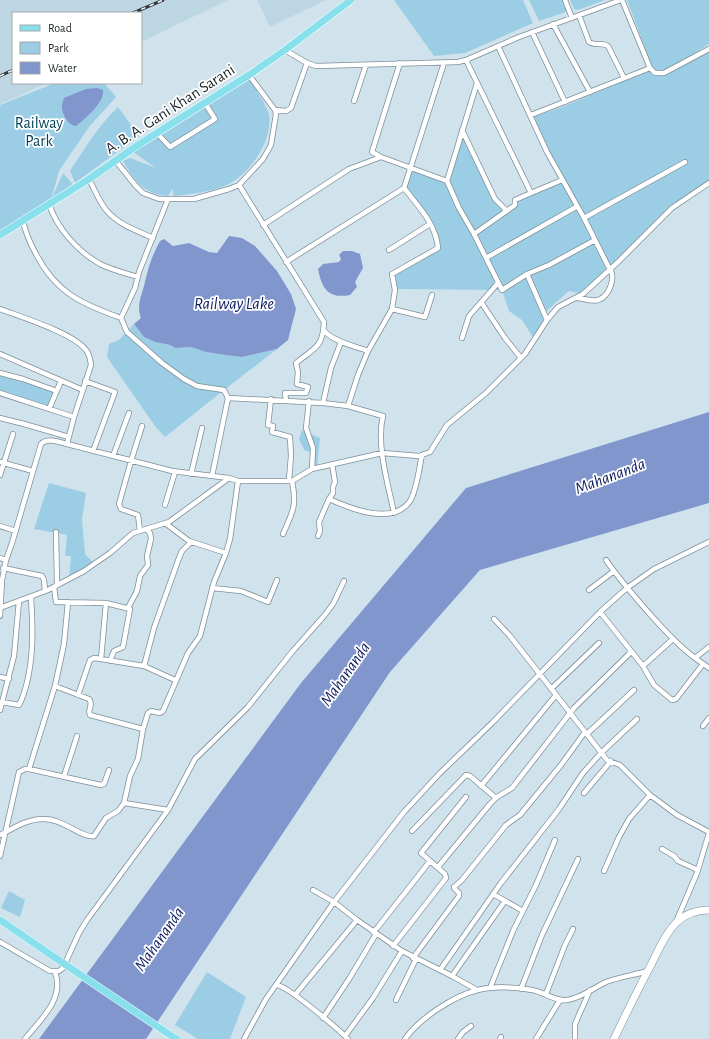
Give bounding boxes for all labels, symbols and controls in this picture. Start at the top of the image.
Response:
legend [12,12,142,84]
text: Road [48,22,72,34]
text: Park [48,42,69,54]
street label: A. B. A. Gani Khan Sarani [102,61,238,157]
text: Water [48,62,77,74]
park label: Railway Park [15,115,63,149]
water label: Railway Lake [194,295,274,312]
water label: Mahananda [573,455,647,497]
water label: Mahananda [317,639,373,709]
water label: Mahananda [131,904,187,974]

